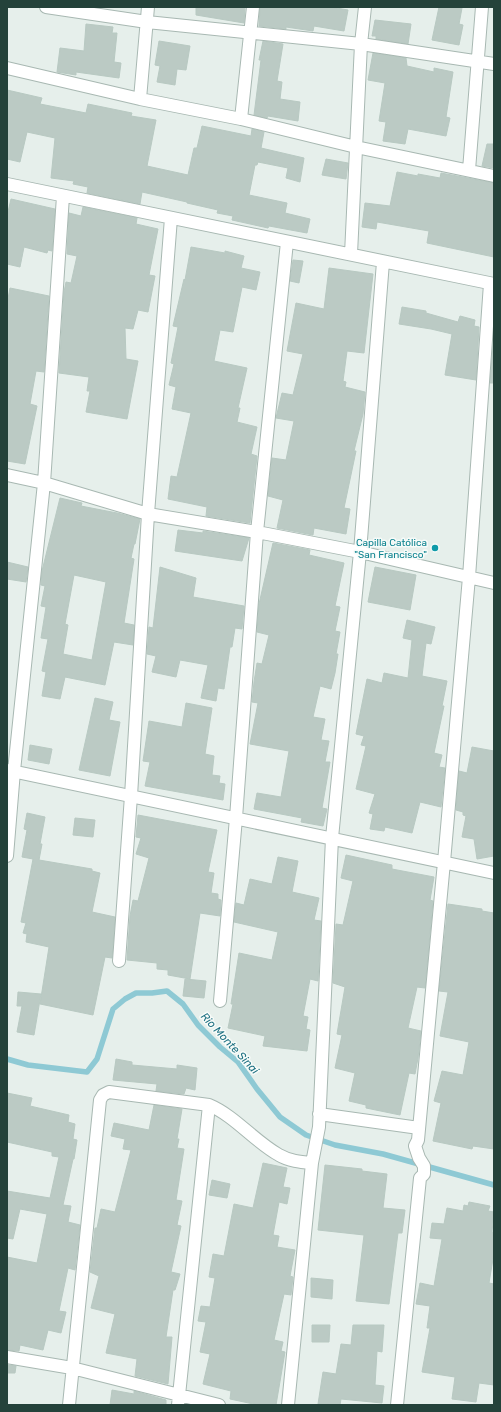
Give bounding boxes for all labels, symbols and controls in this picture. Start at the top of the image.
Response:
place label: Capilla Católica "San Francisco" [354,537,427,561]
marker: Capilla Católica "San Francisco" [430,543,440,553]
water label: Rio Monte Sinai [198,1010,262,1077]

